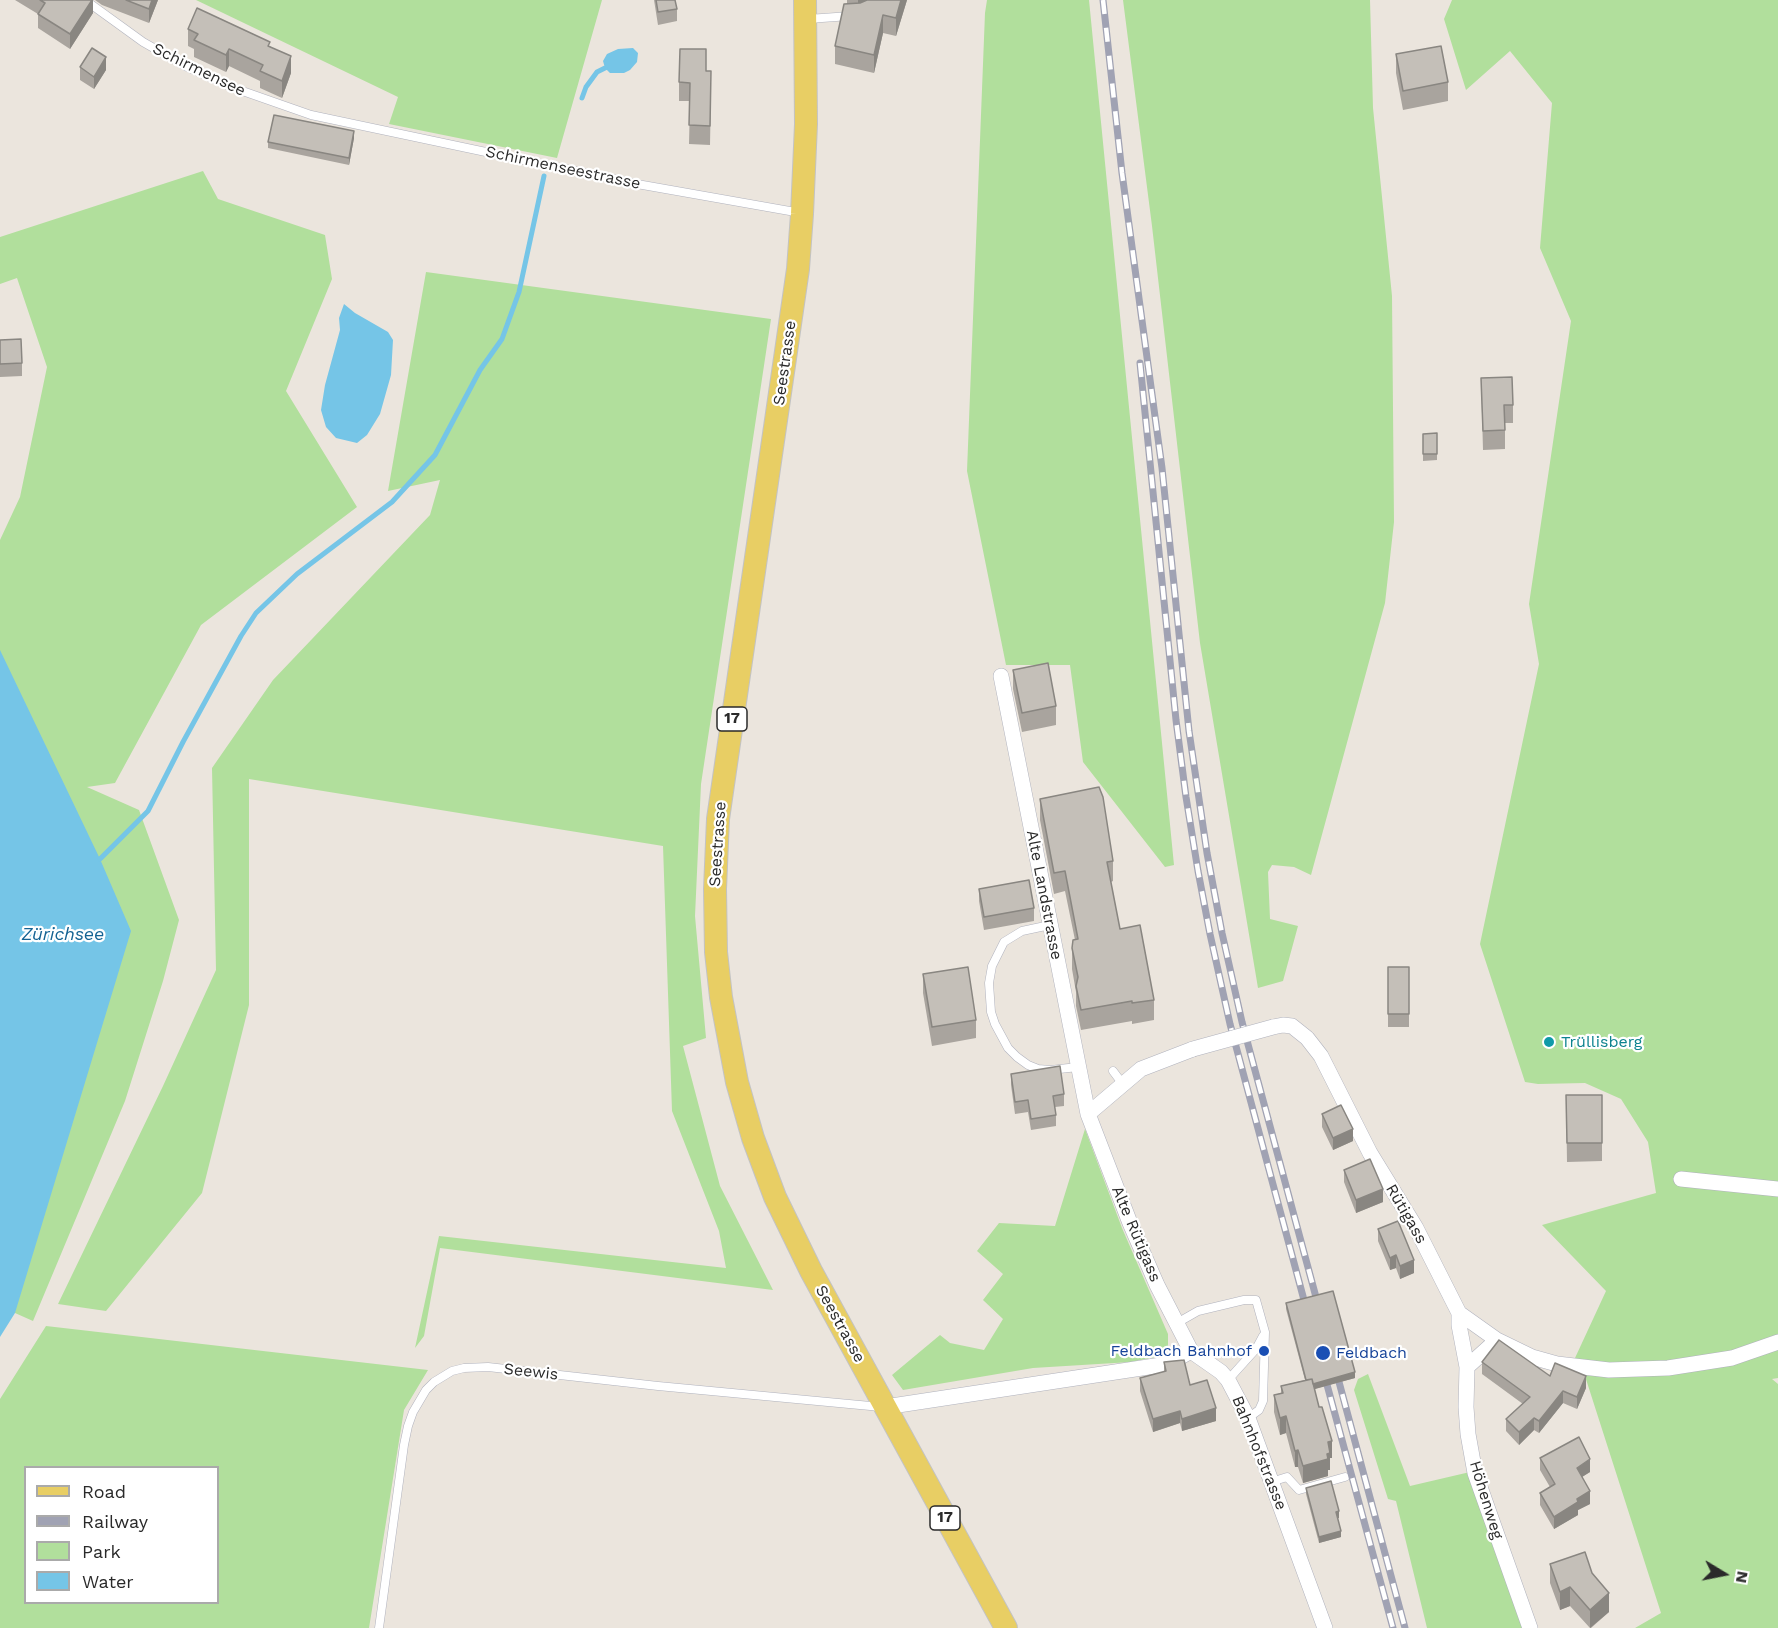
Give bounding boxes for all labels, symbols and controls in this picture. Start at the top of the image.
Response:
street label: Schirmensee [149,39,249,101]
street label: Schirmenseestrasse [484,142,642,194]
street label: Seestrasse [770,319,800,407]
road number: 17 [717,707,747,731]
street label: Seestrasse [705,801,731,887]
street label: Alte Landstrasse [1022,829,1066,961]
water label: Zürichsee [22,924,104,946]
place label: Trüllisberg [1561,1032,1642,1052]
marker: Trüllisberg [1542,1035,1556,1049]
street label: Rütigass [1381,1181,1431,1247]
street label: Alte Rütigass [1107,1183,1165,1285]
street label: Seestrasse [811,1282,869,1366]
place label: Feldbach Bahnhof [1111,1341,1252,1361]
place label: Feldbach [1336,1343,1407,1363]
marker: Feldbach Bahnhof [1257,1344,1271,1358]
marker: Feldbach [1314,1344,1332,1362]
street label: Seewis [503,1360,559,1384]
street label: Bahnhofstrasse [1227,1393,1291,1513]
street label: Höhenweg [1465,1458,1507,1542]
legend [24,1466,219,1604]
text: Road [82,1481,126,1502]
road number: 17 [930,1506,960,1530]
text: Railway [82,1511,148,1532]
text: Park [82,1541,121,1562]
north arrow [1694,1544,1754,1604]
text: N [1732,1570,1753,1585]
text: Water [82,1571,134,1592]

